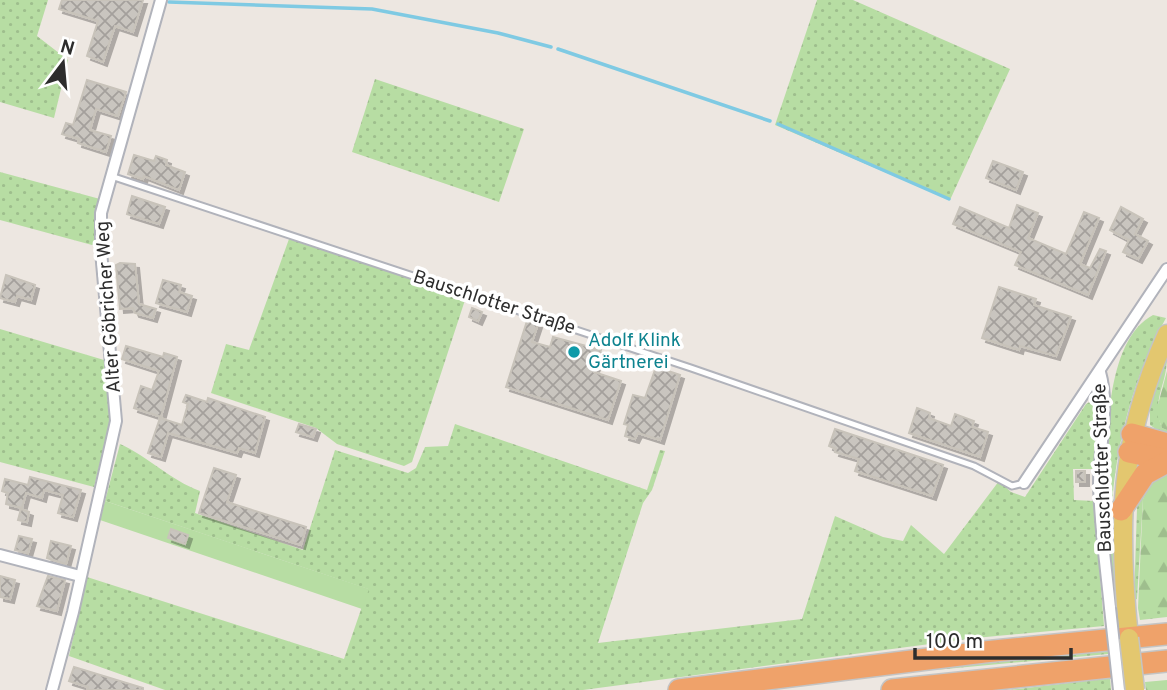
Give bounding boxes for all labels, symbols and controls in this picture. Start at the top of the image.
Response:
north arrow [28,28,98,98]
text: N [57,35,77,62]
street label: Alter Göbricher Weg [91,220,127,394]
street label: Bauschlotter Straße [410,265,578,341]
place label: Adolf Klink Gärtnerei [588,329,681,375]
marker: Adolf Klink Gärtnerei [566,344,582,360]
street label: Bauschlotter Straße [1088,383,1118,553]
scale bar [915,616,1071,660]
text: 100 m [926,629,983,656]

